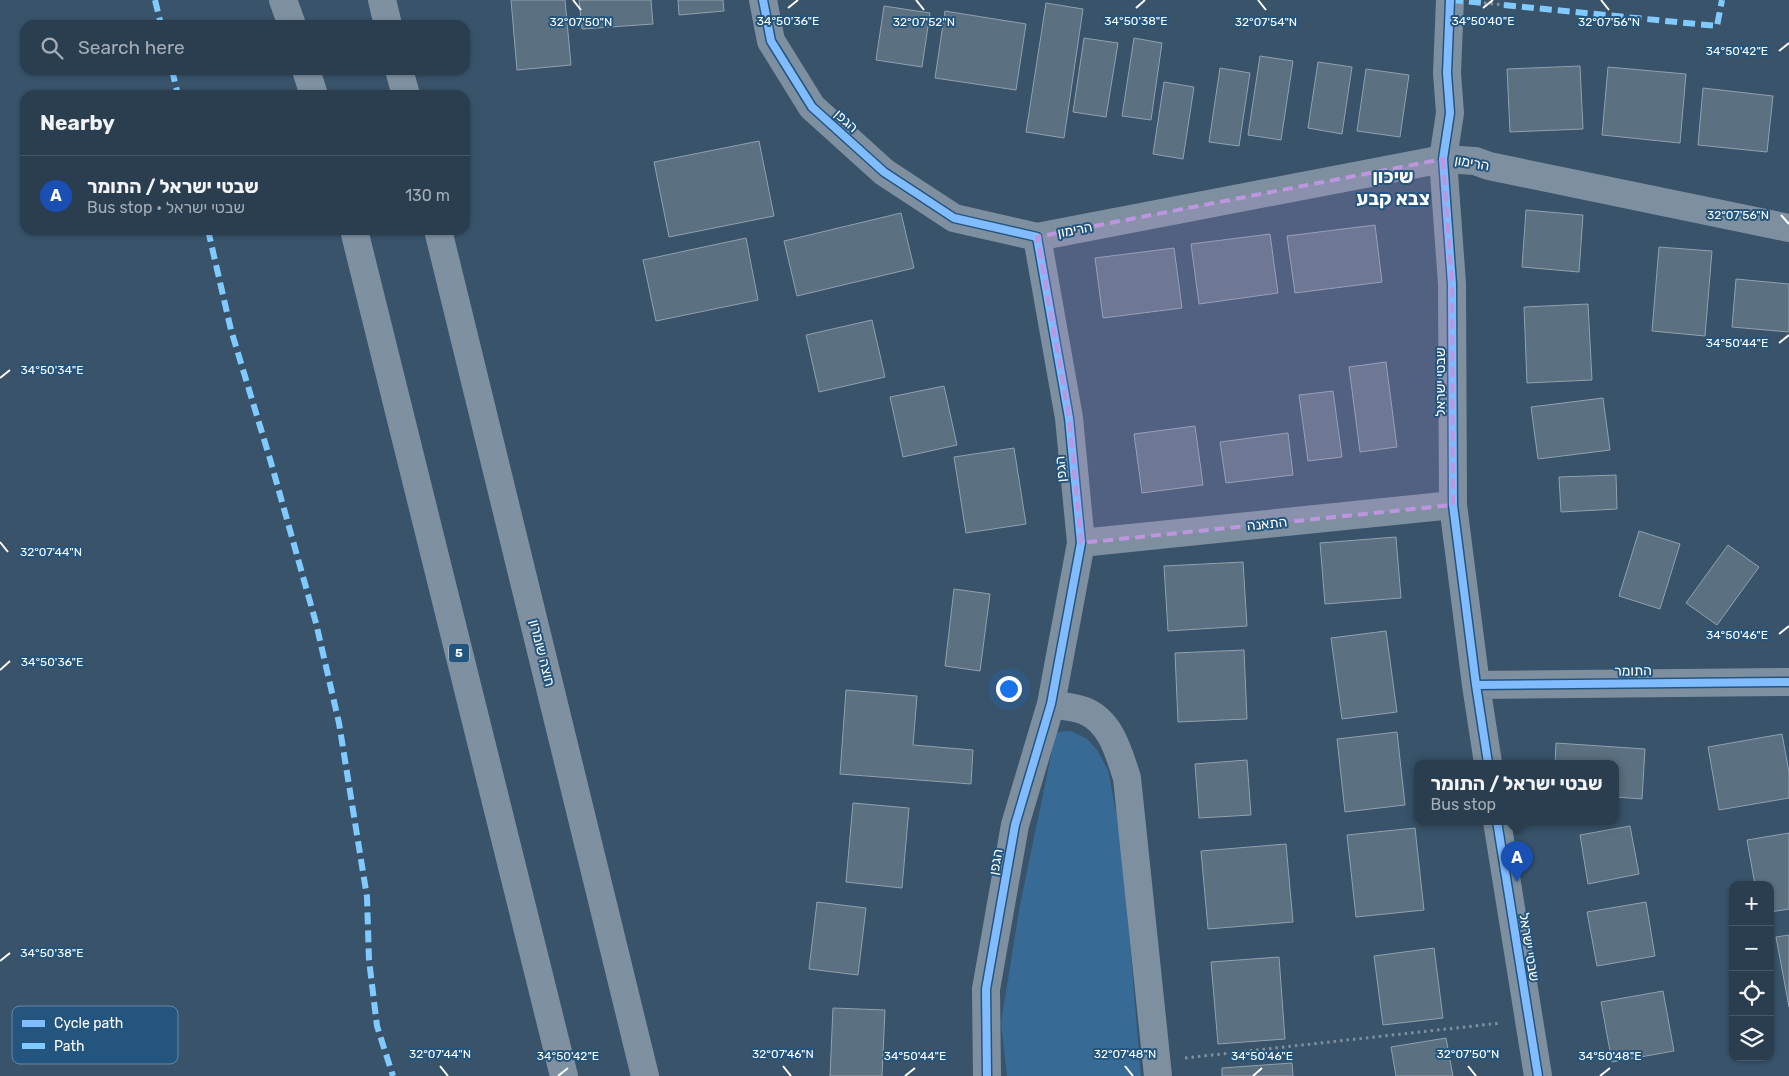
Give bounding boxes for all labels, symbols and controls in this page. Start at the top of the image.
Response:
text: 34°50'36"E [757,14,819,28]
text: 34°50'38"E [1104,14,1168,28]
text: 34°50'40"E [1452,14,1514,28]
text: 32°07'50"N [550,15,612,29]
text: 32°07'52"N [893,15,955,29]
text: 32°07'54"N [1235,15,1297,29]
text: 32°07'56"N [1578,15,1640,29]
search box [20,20,470,75]
icon: search [38,34,66,62]
text: Search here [78,36,185,59]
text: 34°50'42"E [1706,44,1768,58]
street label: הגפן [831,106,861,136]
text: Nearby [40,110,115,135]
street label: הרימון [1453,152,1491,174]
district label: שיכון צבא קבע [1356,165,1430,210]
text: שבטי ישראל / התומר [87,175,259,198]
text: A [50,186,62,205]
text: 130 m [405,186,450,205]
text: Bus stop · שבטי ישראל [87,198,245,217]
text: 32°07'56"N [1707,208,1769,222]
street label: הרימון [1056,218,1094,242]
text: 34°50'44"E [1706,336,1768,350]
street label: שבטי ישראל [1432,347,1449,417]
text: 34°50'34"E [21,363,83,377]
street label: הגפן [1051,455,1071,483]
street label: התאנה [1246,513,1288,535]
text: 32°07'44"N [20,545,82,559]
street label: חוצה שומרון [525,618,559,688]
text: 34°50'46"E [1706,628,1768,642]
road number: 5 [449,644,469,662]
text: 34°50'36"E [21,655,83,669]
street label: התומר [1614,662,1652,680]
your location [996,676,1022,702]
popup [1414,760,1619,825]
text: שבטי ישראל / התומר [1431,772,1602,795]
text: Bus stop [1431,795,1496,814]
pin: A [1501,841,1533,882]
street label: הגפן [985,848,1007,876]
map controls [1729,881,1774,1061]
button: + [1729,881,1774,926]
street label: שבטי ישראל [1515,911,1543,983]
button: − [1729,926,1774,971]
text: 34°50'38"E [20,946,84,960]
button: locate [1729,971,1774,1016]
legend [12,1006,178,1064]
text: Cycle path [54,1015,123,1032]
button: layers [1729,1016,1774,1061]
text: Path [54,1038,85,1055]
text: 32°07'44"N [409,1047,471,1061]
text: 32°07'46"N [752,1047,814,1061]
text: 32°07'48"N [1094,1047,1156,1061]
text: 32°07'50"N [1437,1047,1499,1061]
text: 34°50'42"E [537,1049,599,1063]
text: 34°50'44"E [884,1049,946,1063]
text: 34°50'46"E [1231,1049,1293,1063]
text: 34°50'48"E [1579,1049,1641,1063]

